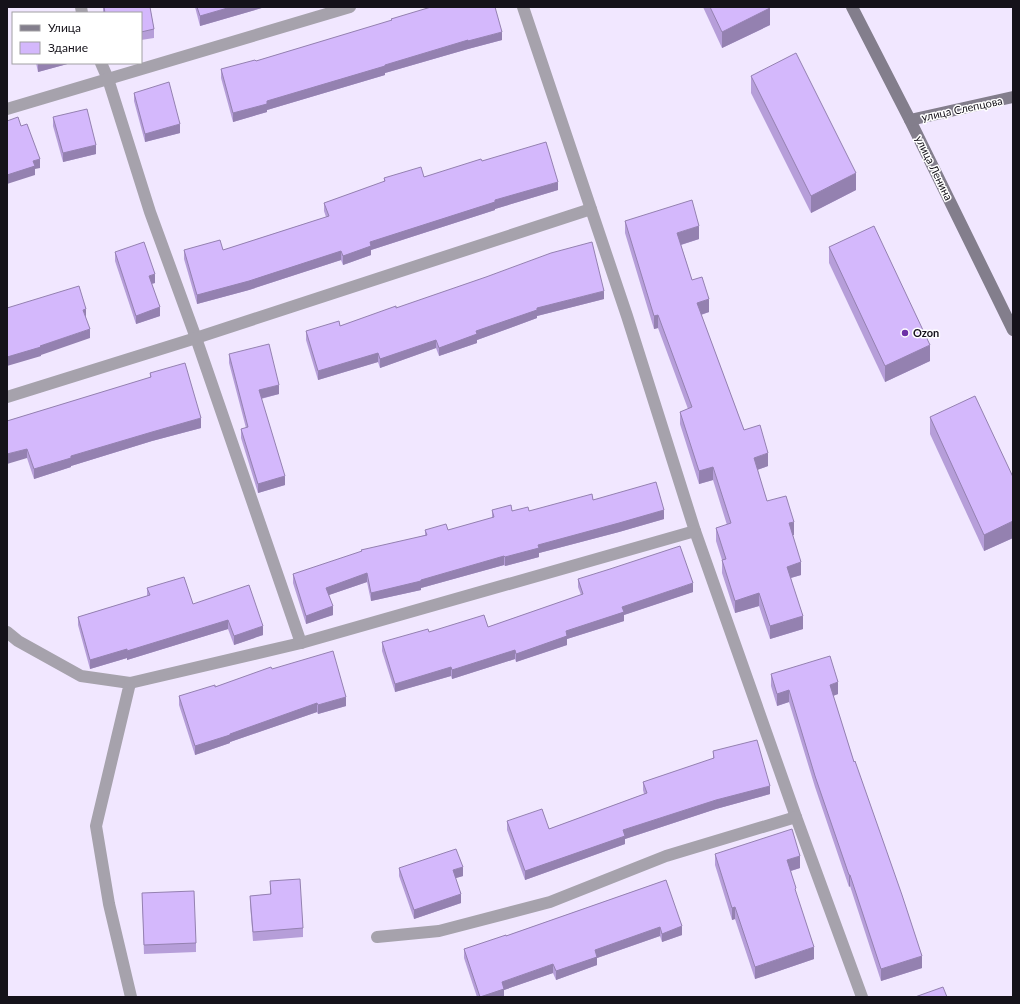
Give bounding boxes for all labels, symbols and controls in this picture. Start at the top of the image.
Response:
legend [12,12,142,64]
text: Улица [48,20,81,35]
text: Здание [48,40,88,55]
street label: улица Слепцова [920,94,1004,123]
street label: улица Ленина [913,133,956,202]
place label: Ozon [913,326,939,339]
marker: Ozon [900,328,910,338]

